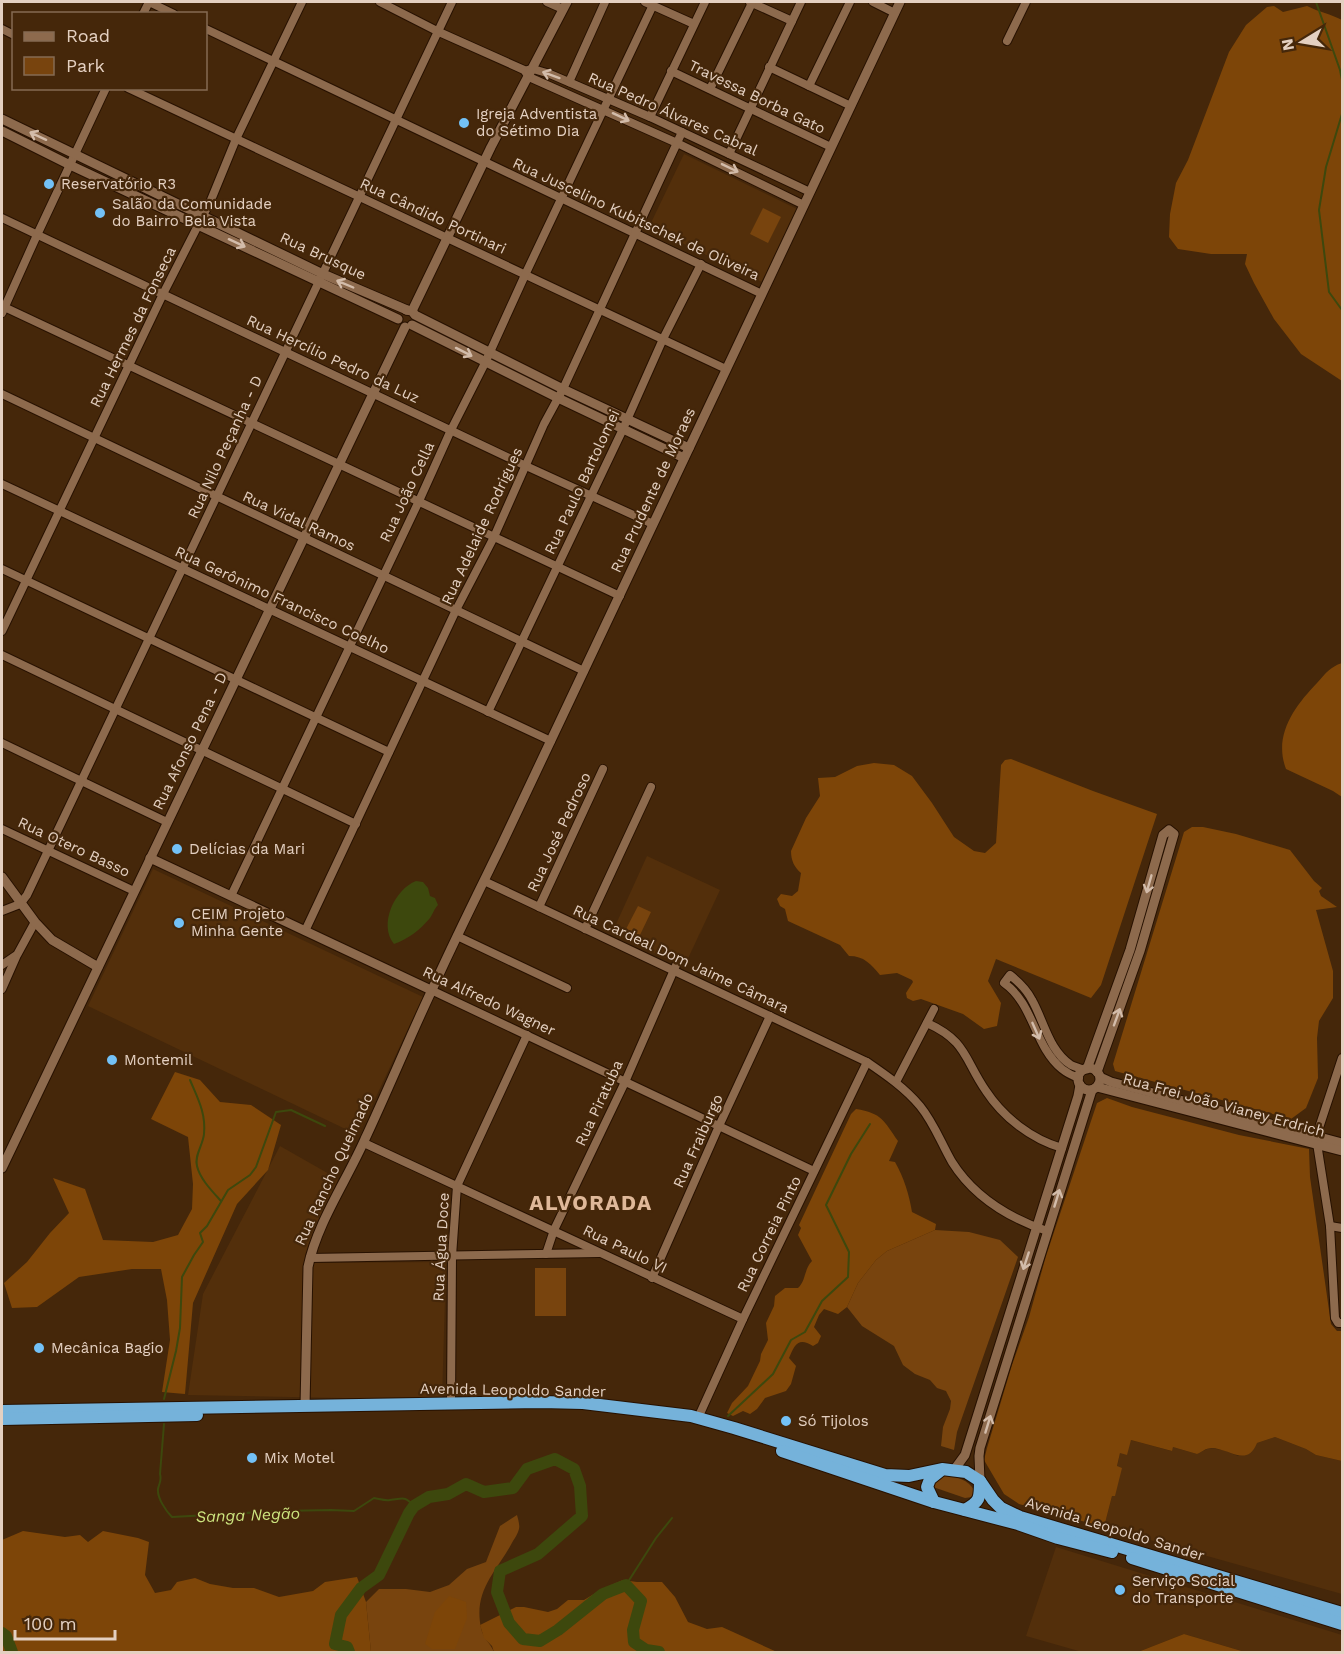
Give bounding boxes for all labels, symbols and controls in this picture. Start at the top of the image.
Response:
legend [12,12,207,90]
north arrow [1272,12,1332,72]
text: Road [66,25,110,46]
text: N [1277,37,1298,52]
text: Park [66,55,105,76]
street label: Travessa Borba Gato [686,56,828,138]
street label: Rua Pedro Álvares Cabral [585,68,761,160]
one-way arrow [543,69,561,80]
place label: Igreja Adventista do Sétimo Dia [476,105,598,140]
one-way arrow [611,112,630,123]
marker: Igreja Adventista do Sétimo Dia [457,116,471,130]
one-way arrow [30,130,48,142]
street label: Rua Juscelino Kubitschek de Oliveira [510,154,763,284]
one-way arrow [720,163,738,175]
street label: Rua Cândido Portinari [357,174,509,258]
place label: Reservatório R3 [61,175,176,193]
marker: Reservatório R3 [42,177,56,191]
place label: Salão da Comunidade do Bairro Bela Vista [112,195,272,230]
marker: Salão da Comunidade do Bairro Bela Vista [93,206,107,220]
street label: Rua Brusque [277,228,369,284]
one-way arrow [228,238,246,250]
street label: Rua Hermes da Fonseca [86,243,180,410]
one-way arrow [337,278,355,289]
street label: Rua Hercílio Pedro da Luz [244,311,422,407]
one-way arrow [455,347,473,358]
street label: Rua Nilo Peçanha - D [184,372,266,522]
street label: Rua Prudente de Moraes [607,405,699,575]
street label: Rua Paulo Bartolomei [541,407,623,557]
street label: Rua João Cella [376,439,438,545]
street label: Rua Adelaide Rodrigues [438,444,527,608]
street label: Rua Vidal Ramos [240,487,358,555]
street label: Rua Gerônimo Francisco Coelho [172,542,392,658]
street label: Rua Afonso Pena - D [149,669,231,813]
street label: Rua José Pedroso [523,769,595,895]
street label: Rua Otero Basso [15,813,133,881]
place label: Delícias da Mari [189,840,305,858]
marker: Delícias da Mari [170,842,184,856]
one-way arrow [1143,874,1154,893]
street label: Rua Cardeal Dom Jaime Câmara [570,901,792,1017]
place label: CEIM Projeto Minha Gente [191,905,285,940]
marker: CEIM Projeto Minha Gente [172,916,186,930]
street label: Rua Alfredo Wagner [420,962,558,1040]
one-way arrow [1112,1008,1123,1026]
one-way arrow [1031,1021,1042,1039]
place label: Montemil [124,1051,193,1069]
marker: Montemil [105,1053,119,1067]
street label: Rua Piratuba [571,1057,627,1149]
street label: Rua Frei João Vianey Erdrich [1121,1069,1327,1141]
street label: Rua Rancho Queimado [291,1090,377,1248]
street label: Rua Fraiburgo [669,1091,727,1191]
street label: Rua Correia Pinto [733,1173,805,1295]
one-way arrow [1053,1189,1064,1208]
district label: ALVORADA [529,1190,653,1215]
street label: Rua Água Doce [429,1192,453,1302]
street label: Rua Paulo VI [580,1221,670,1277]
one-way arrow [1020,1251,1031,1270]
place label: Mecânica Bagio [51,1339,163,1357]
marker: Mecânica Bagio [32,1341,46,1355]
street label: Avenida Leopoldo Sander [420,1379,606,1401]
place label: Só Tijolos [798,1412,869,1430]
marker: Só Tijolos [779,1414,793,1428]
one-way arrow [983,1415,994,1434]
place label: Mix Motel [264,1449,335,1467]
marker: Mix Motel [245,1451,259,1465]
street label: Avenida Leopoldo Sander [1023,1493,1207,1565]
water label: Sanga Negão [195,1504,301,1526]
place label: Serviço Social do Transporte [1132,1572,1235,1607]
marker: Serviço Social do Transporte [1113,1583,1127,1597]
scale bar [15,1603,116,1641]
text: 100 m [24,1613,77,1634]

